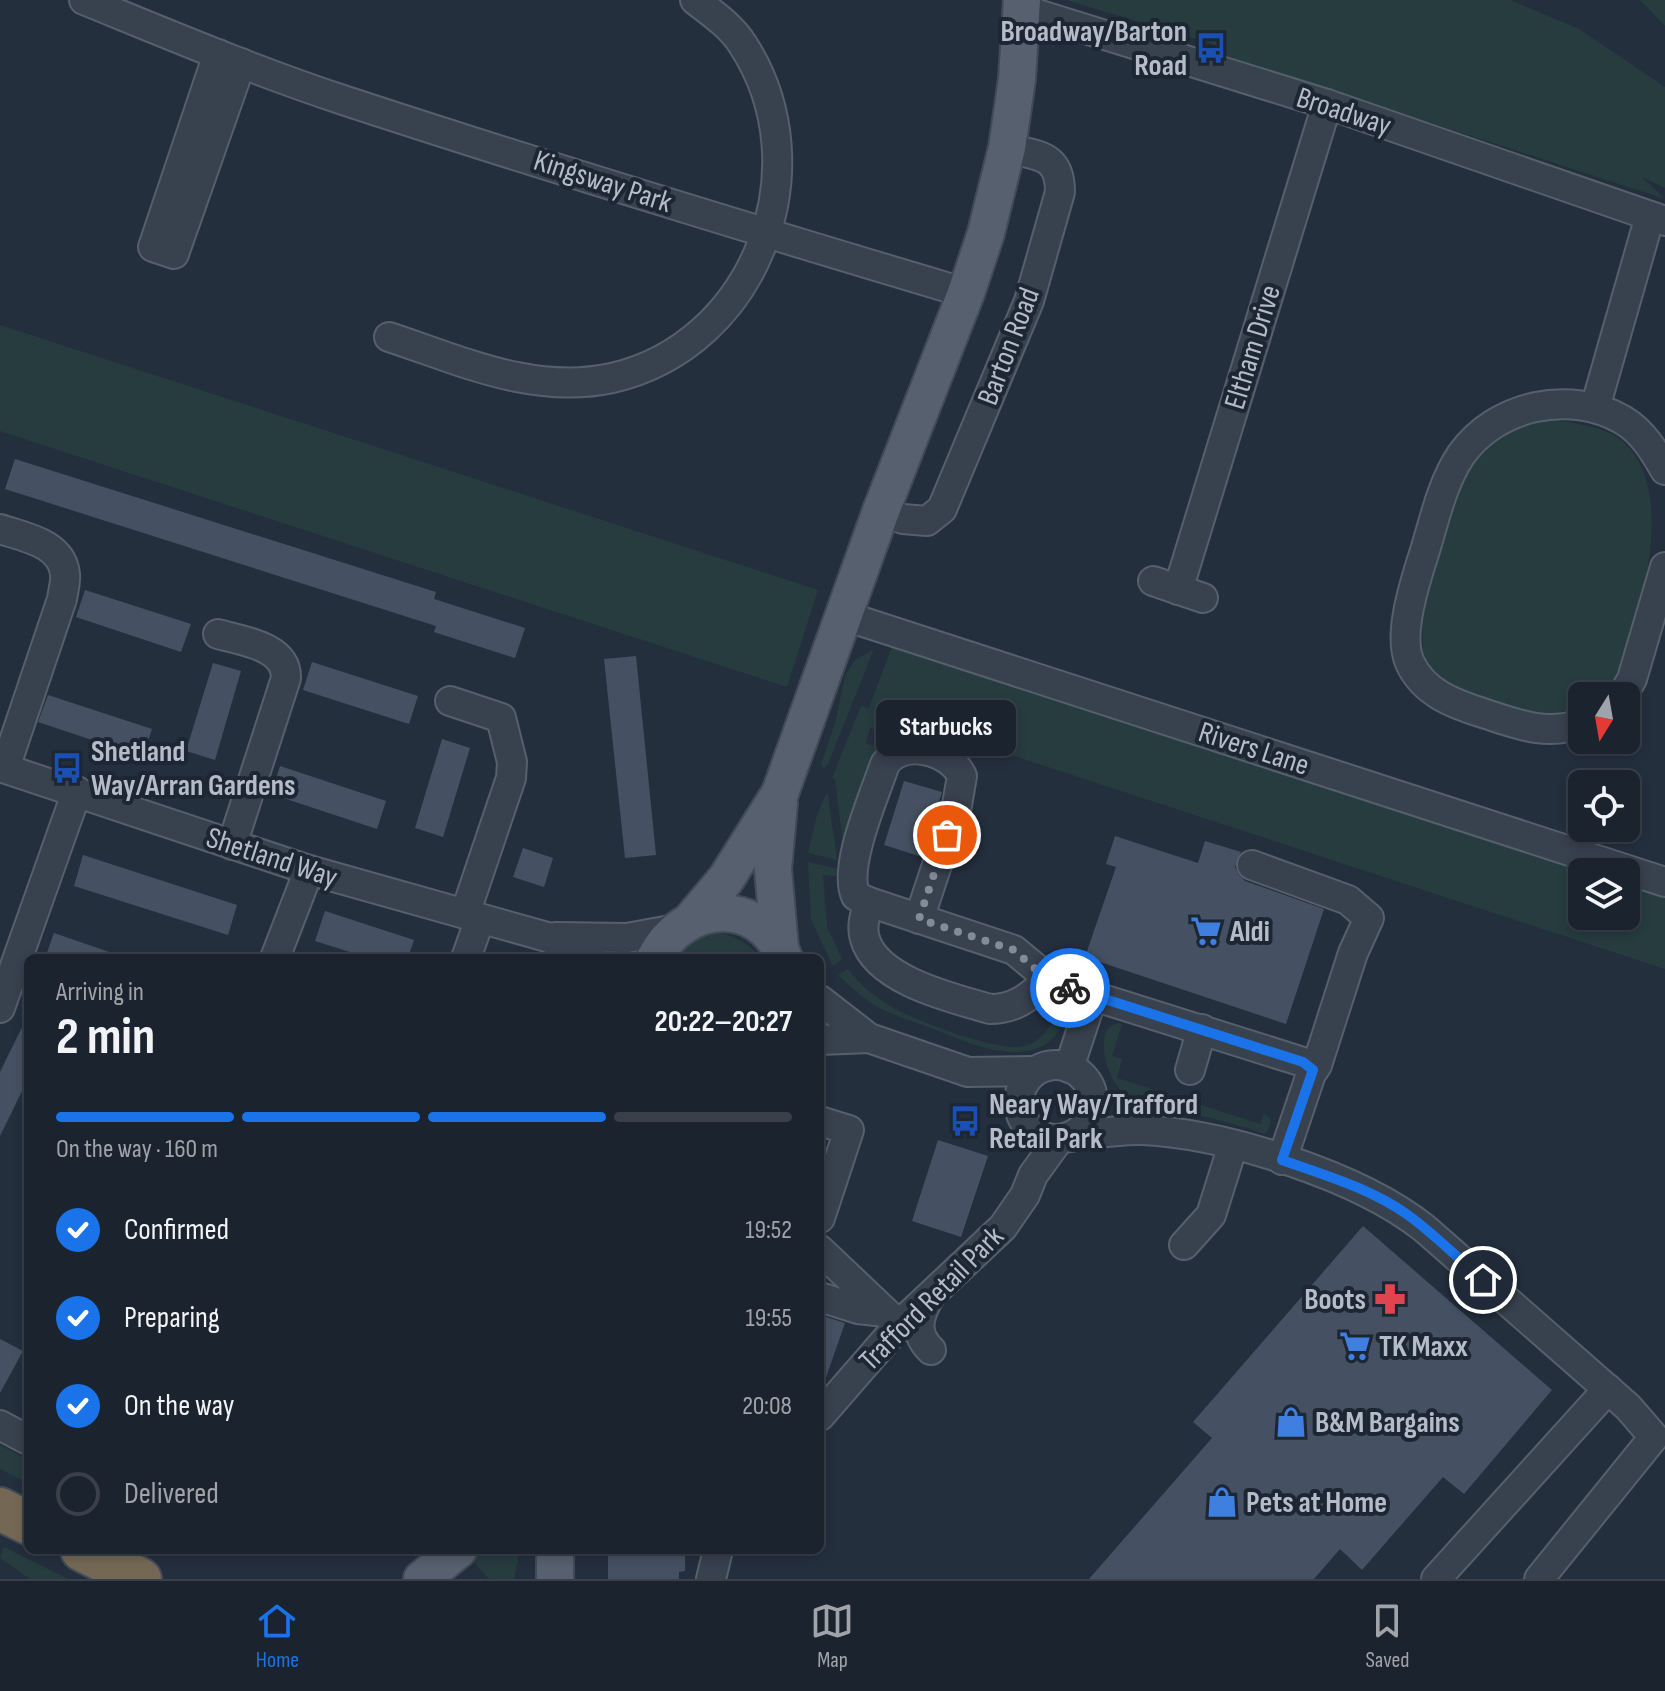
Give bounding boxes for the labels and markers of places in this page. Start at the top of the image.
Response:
place label: Broadway/Barton Road [1000,14,1187,84]
bus stop icon: Broadway/Barton Road [1194,31,1228,65]
callout: Starbucks [877,699,1017,755]
place label: Shetland Way/Arran Gardens [91,734,296,804]
bus stop icon: Shetland Way/Arran Gardens [50,751,84,785]
pin [913,801,981,869]
supermarket icon: Aldi [1189,914,1223,948]
place label: Aldi [1229,914,1270,950]
place label: Neary Way/Trafford Retail Park [989,1087,1198,1157]
bus stop icon: Neary Way/Trafford Retail Park [948,1104,982,1138]
pin [1449,1246,1517,1314]
place label: Boots [1304,1282,1366,1318]
pharmacy icon: Boots [1373,1282,1407,1316]
supermarket icon: TK Maxx [1338,1329,1372,1363]
place label: TK Maxx [1379,1329,1468,1365]
shop icon: B&M Bargains [1274,1405,1308,1439]
place label: B&M Bargains [1315,1405,1460,1441]
shop icon: Pets at Home [1205,1485,1239,1519]
place label: Pets at Home [1246,1485,1387,1521]

